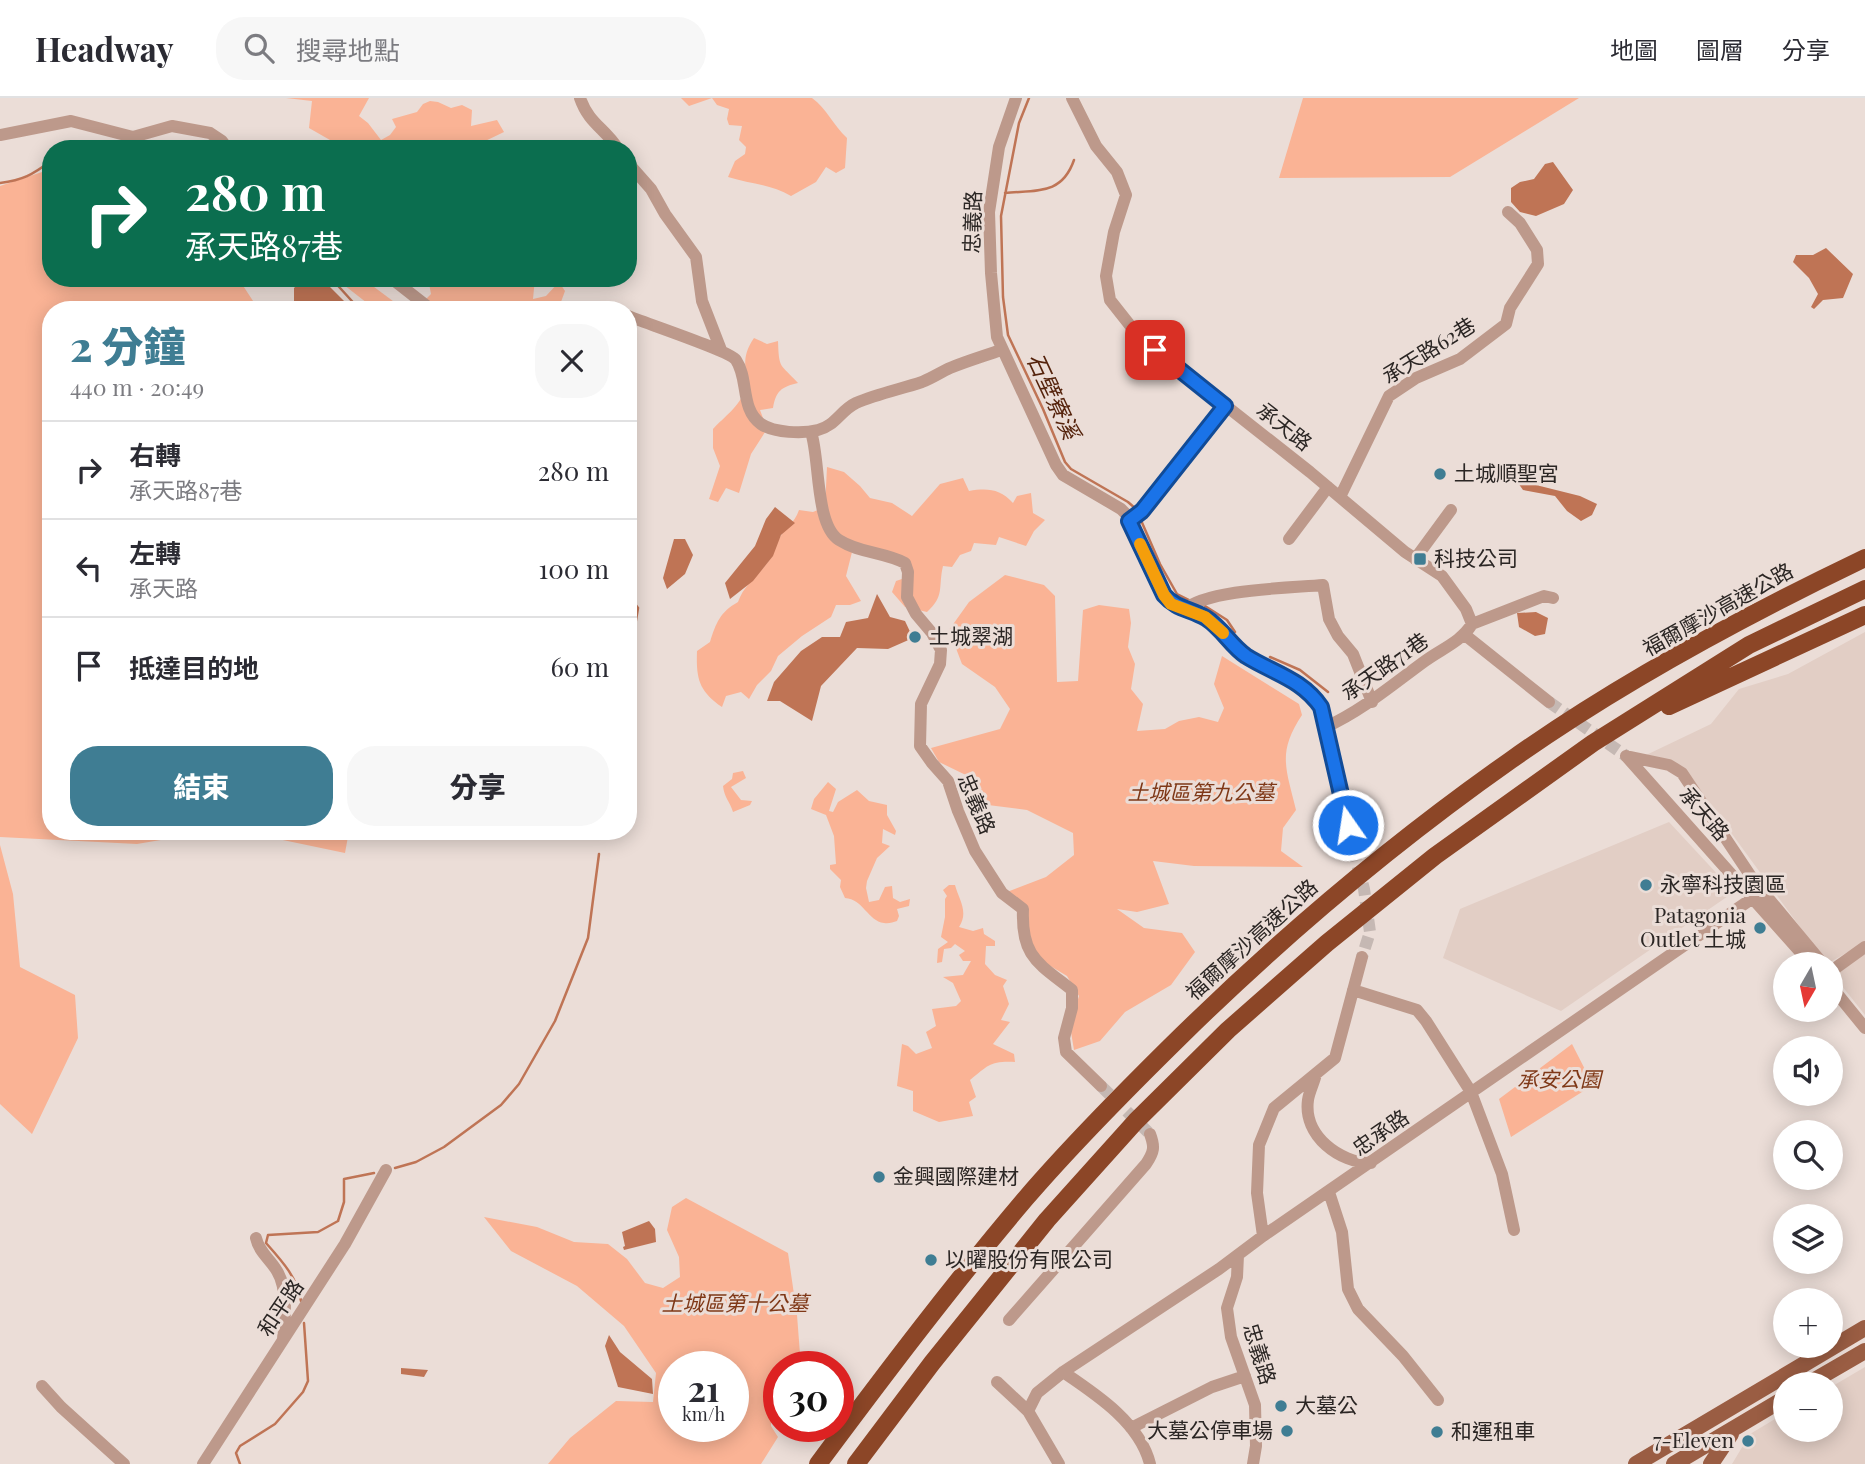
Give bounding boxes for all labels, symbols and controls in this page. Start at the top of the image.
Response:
search box [216,17,706,80]
text: Headway [35,26,174,70]
icon: search [240,29,278,67]
text: 搜尋地點 [296,32,400,67]
text: 地圖 [1610,33,1658,65]
text: 圖層 [1696,33,1744,65]
text: 分享 [1782,33,1830,65]
text: 280 m [185,158,325,223]
icon: right [70,168,161,259]
street label: 忠義路 [956,190,986,254]
text: 承天路87巷 [185,223,343,266]
street label: 承天路62巷 [1376,310,1480,389]
text: 2 分鐘 [70,317,186,373]
pin [1125,320,1185,380]
button: close [535,324,609,398]
icon: arrive [1136,331,1174,369]
water label: 石壁寮溪 [1021,347,1089,446]
text: 440 m · 20:49 [70,371,204,402]
street label: 承天路 [1252,395,1319,456]
text: 右轉 [129,437,181,472]
icon: right [70,451,108,489]
text: 280 m [538,453,609,488]
place label: 土城順聖宮 [1454,458,1559,486]
marker: 土城順聖宮 [1432,466,1448,482]
text: 承天路87巷 [129,474,242,505]
text: 左轉 [129,535,181,570]
place label: 科技公司 [1434,543,1518,571]
icon: left [70,549,108,587]
text: 100 m [539,551,609,586]
marker: 科技公司 [1412,551,1428,567]
street label: 福爾摩沙高速公路 [1637,555,1797,661]
text: 承天路 [129,572,198,603]
place label: 土城翠湖 [929,621,1013,649]
street label: 承天路71巷 [1335,625,1433,706]
marker: 土城翠湖 [907,629,923,645]
icon: arrive [70,647,108,685]
text: 60 m [550,649,609,684]
text: 抵達目的地 [129,650,259,685]
button: 結束 [70,746,333,826]
button: 分享 [347,746,609,826]
street label: 忠義路 [953,769,1003,838]
park label: 土城區第九公墓 [1128,777,1277,805]
street label: 承天路 [1674,780,1737,846]
position arrow [1311,788,1385,862]
place label: 永寧科技園區 [1660,869,1786,897]
street label: 福爾摩沙高速公路 [1179,872,1322,1005]
marker: 永寧科技園區 [1638,877,1654,893]
place label: Patagonia Outlet 土城 [1640,900,1747,952]
marker: Patagonia Outlet 土城 [1752,920,1768,936]
north arrow [1773,952,1843,1022]
map controls [1773,952,1843,1442]
button: sound [1773,1036,1843,1106]
park label: 承安公園 [1517,1064,1604,1092]
street label: 忠承路 [1346,1102,1414,1161]
button: search [1773,1120,1843,1190]
place label: 金興國際建材 [893,1161,1019,1189]
marker: 金興國際建材 [871,1169,887,1185]
button: layers [1773,1204,1843,1274]
place label: 以曜股份有限公司 [945,1244,1113,1272]
marker: 以曜股份有限公司 [923,1252,939,1268]
street label: 和平路 [250,1273,309,1341]
park label: 土城區第十公墓 [662,1288,811,1316]
button: + [1773,1288,1843,1358]
street label: 忠義路 [1238,1319,1284,1388]
speed limit sign: 30 [763,1351,854,1442]
text: 21 [688,1364,719,1411]
button: − [1773,1372,1843,1442]
place label: 大墓公 [1295,1390,1358,1418]
marker: 大墓公 [1273,1398,1289,1414]
text: km/h [682,1402,725,1426]
place label: 大墓公停車場 [1147,1415,1273,1443]
place label: 和運租車 [1451,1416,1535,1444]
marker: 大墓公停車場 [1279,1423,1295,1439]
marker: 和運租車 [1429,1424,1445,1440]
place label: 7-Eleven [1653,1425,1734,1453]
marker: 7-Eleven [1740,1433,1756,1449]

